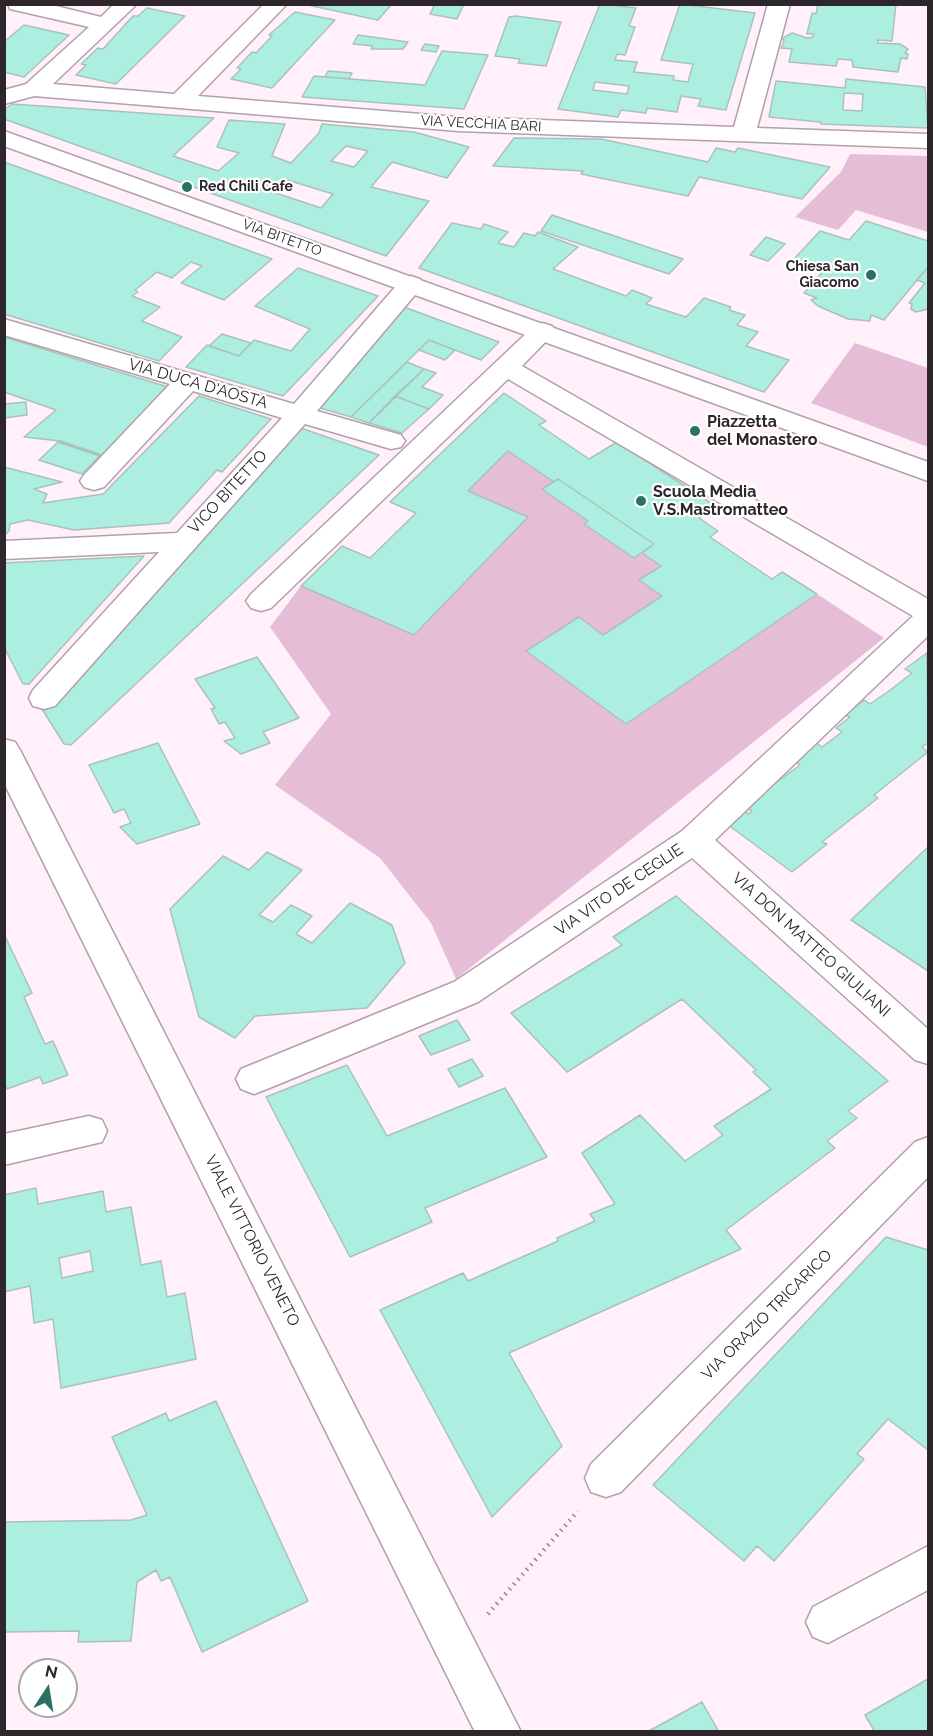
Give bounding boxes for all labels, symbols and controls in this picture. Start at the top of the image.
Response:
street label: VIA VECCHIA BARI [420,112,542,136]
place label: Red Chili Cafe [199,179,293,195]
marker: Red Chili Cafe [180,180,194,194]
street label: VIA BITETTO [240,216,324,260]
place label: Chiesa San Giacomo [786,259,859,292]
marker: Chiesa San Giacomo [864,268,878,282]
street label: VIA DUCA D'AOSTA [126,355,270,413]
place label: Piazzetta del Monastero [707,412,817,450]
marker: Piazzetta del Monastero [688,424,702,438]
street label: VICO BITETTO [184,446,272,538]
place label: Scuola Media V.S.Mastromatteo [653,482,788,520]
marker: Scuola Media V.S.Mastromatteo [634,494,648,508]
street label: VIA VITO DE CEGLIE [551,840,687,940]
street label: VIA DON MATTEO GIULIANI [728,869,894,1021]
street label: VIALE VITTORIO VENETO [200,1152,304,1330]
street label: VIA ORAZIO TRICARICO [698,1246,836,1384]
north arrow [18,1658,78,1718]
text: N [43,1661,59,1682]

